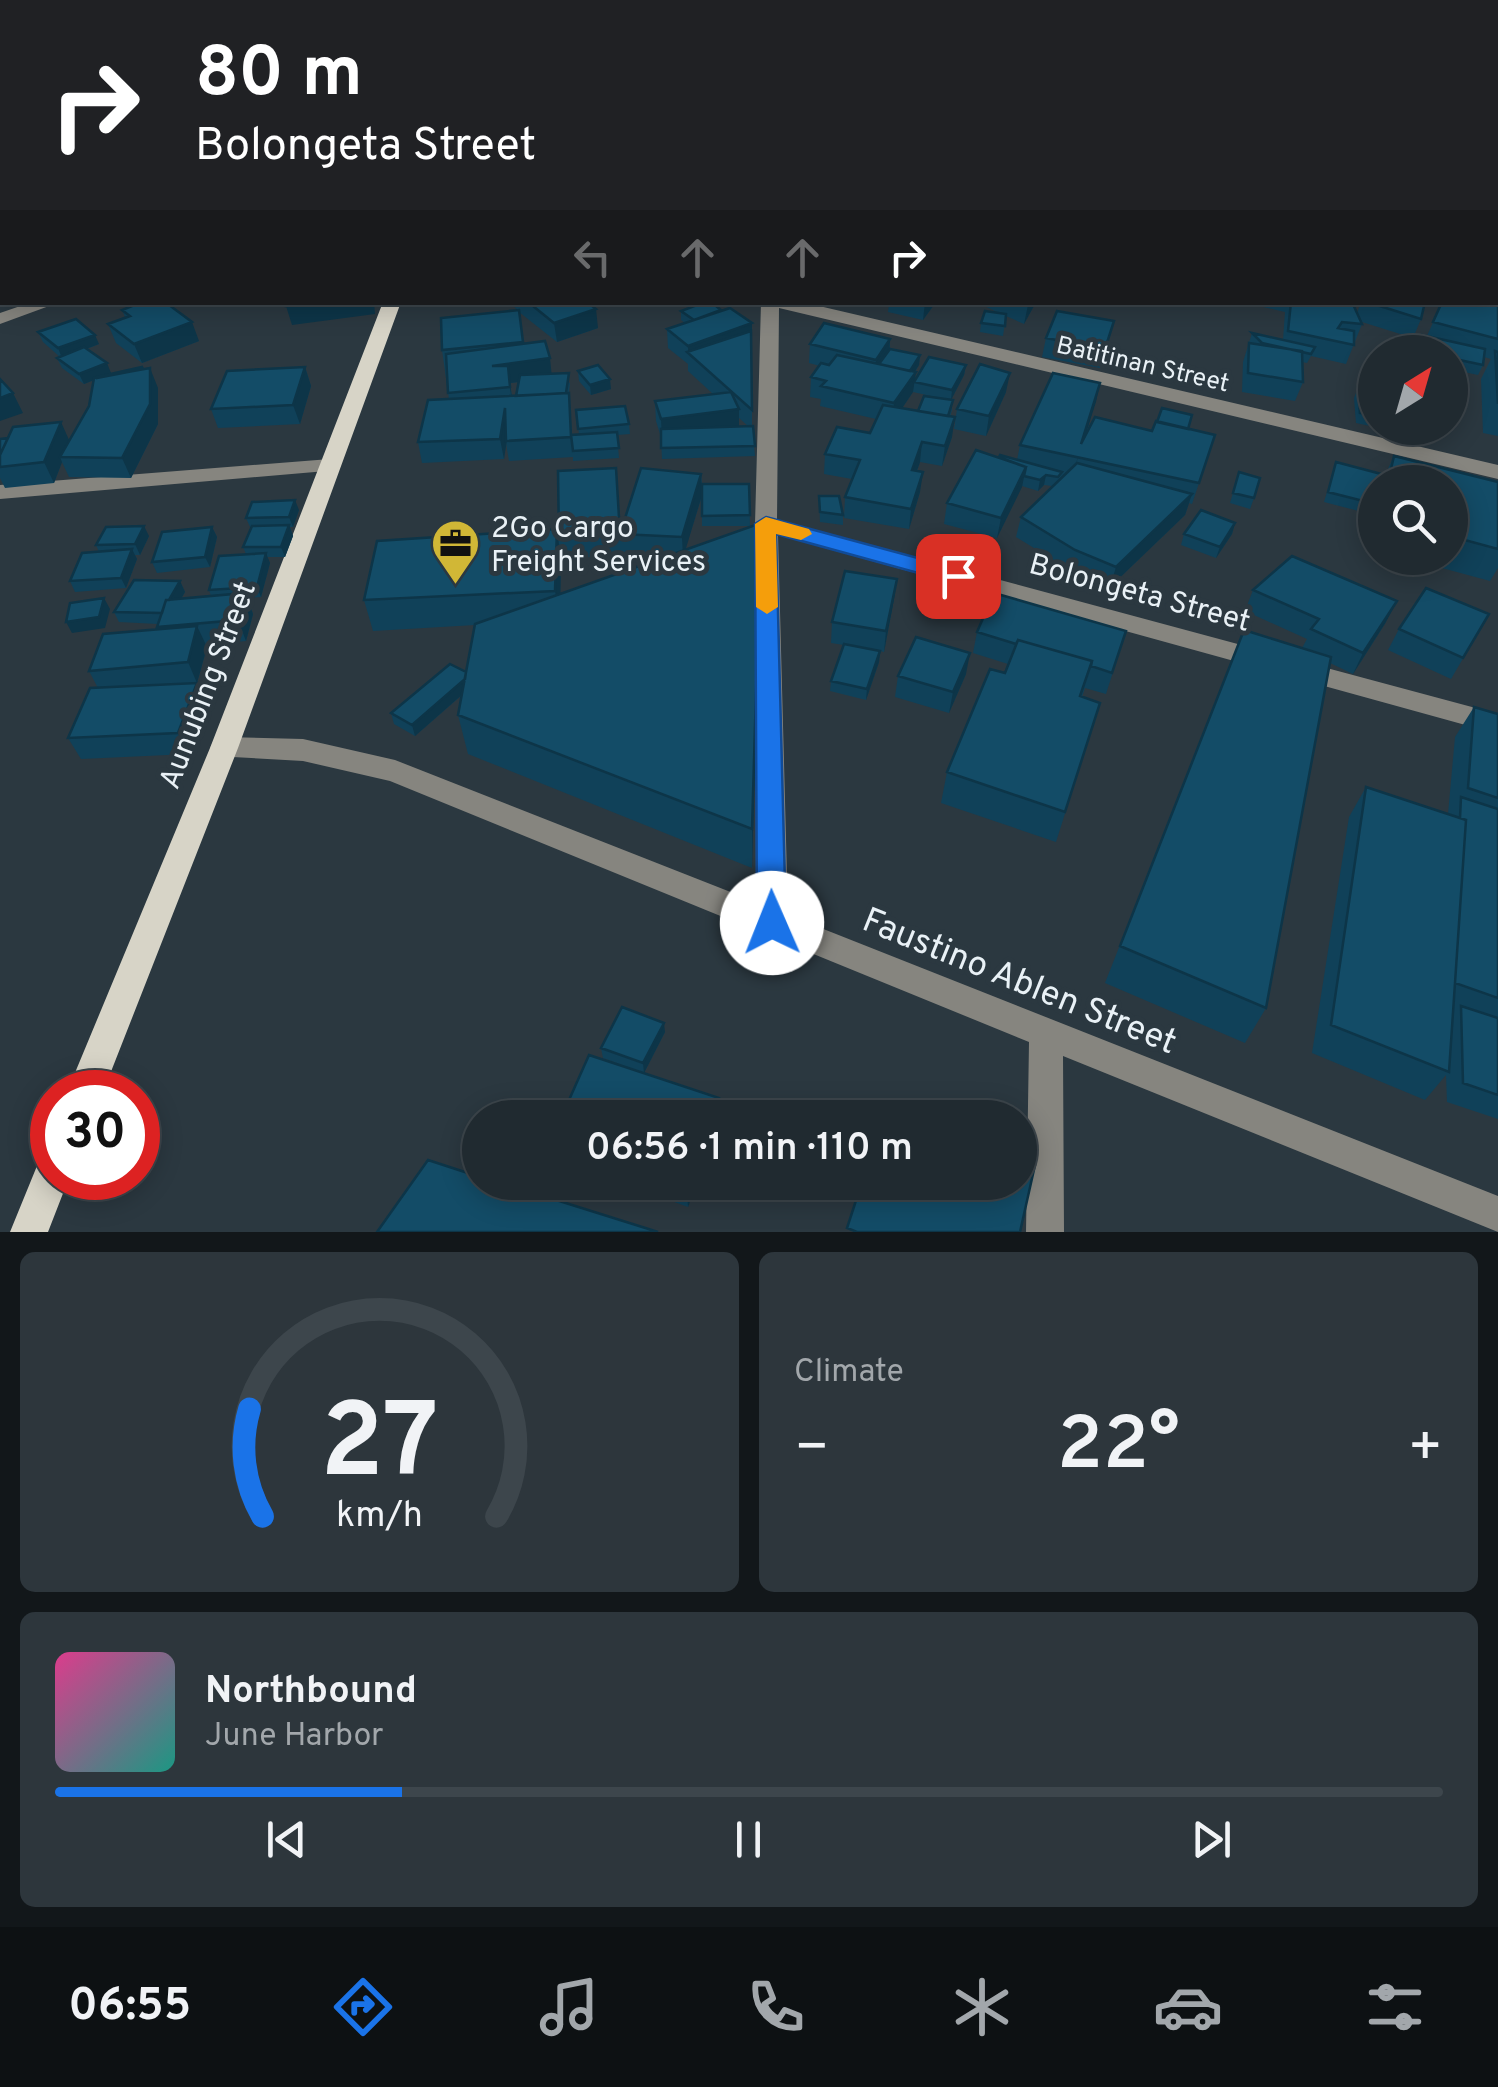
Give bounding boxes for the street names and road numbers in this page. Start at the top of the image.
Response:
street label: Batitinan Street [1053,330,1232,401]
street label: Bolongeta Street [1025,547,1254,642]
street label: Aunubing Street [153,577,266,795]
street label: Faustino Ablen Street [855,900,1182,1066]

